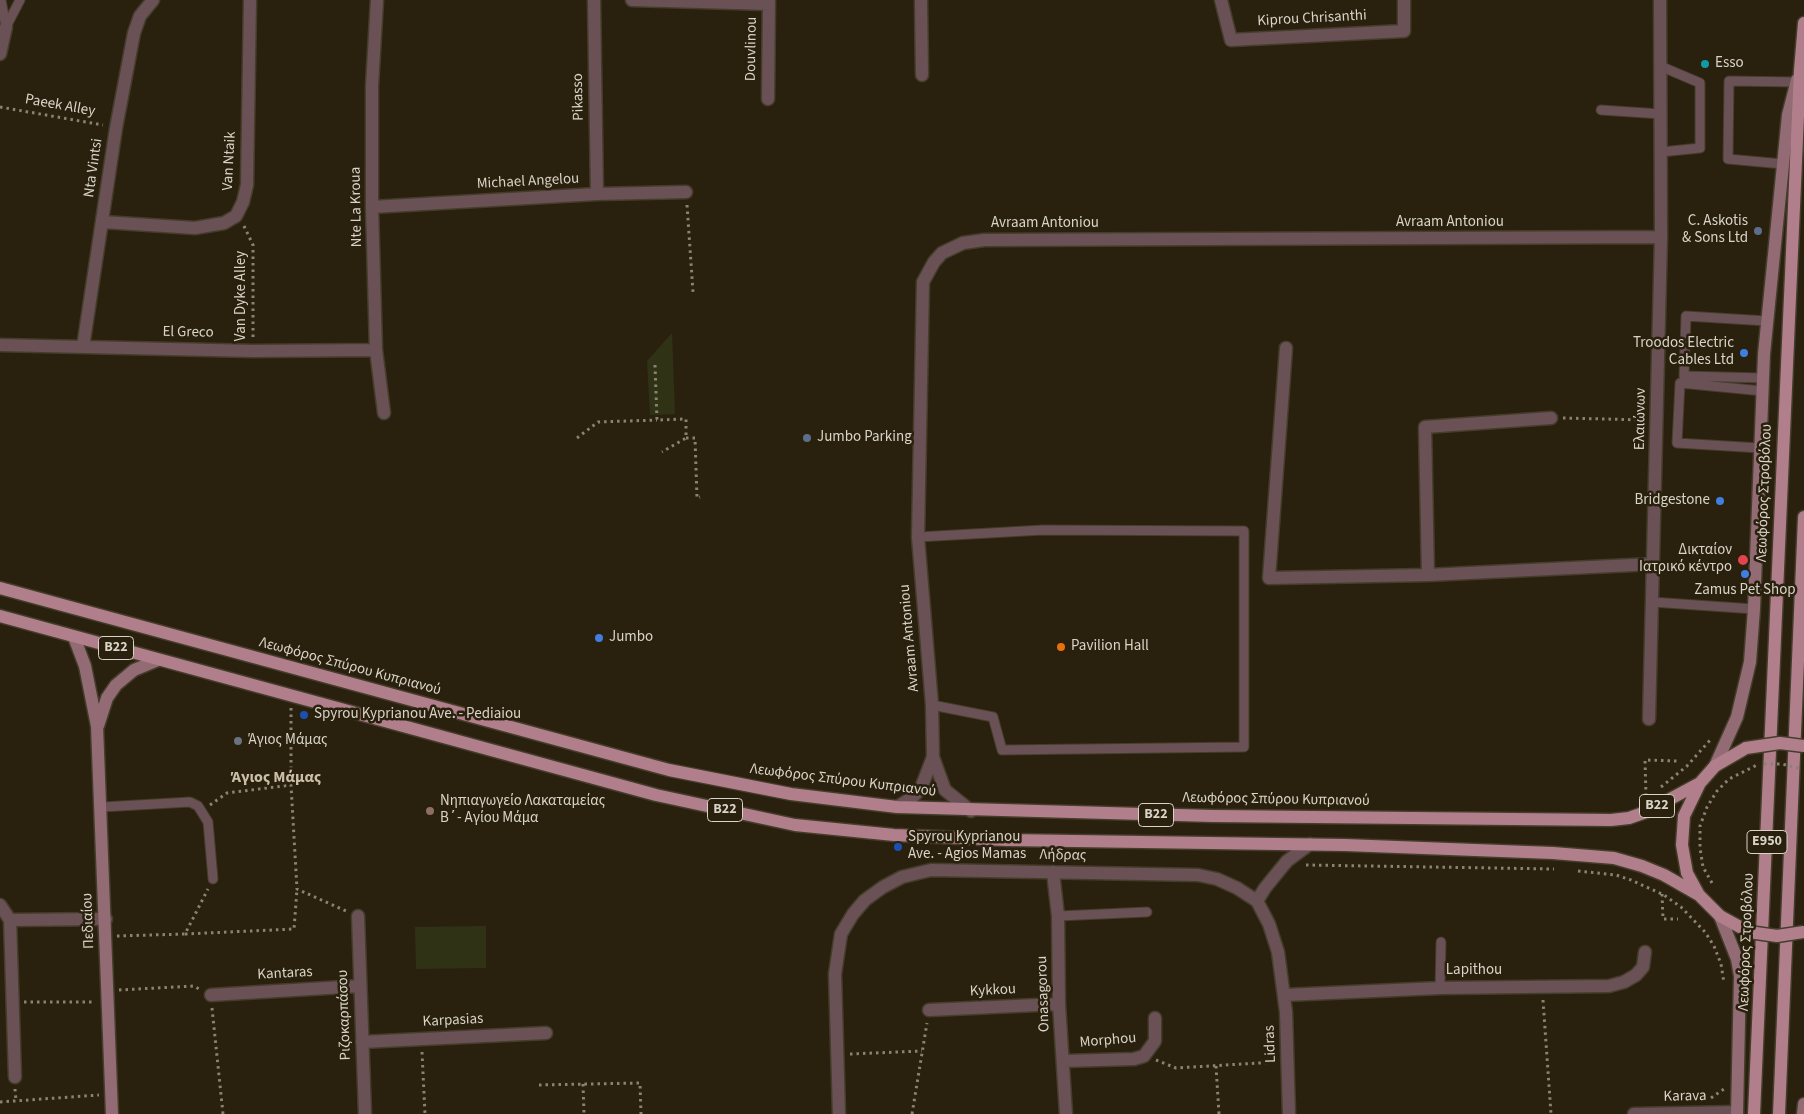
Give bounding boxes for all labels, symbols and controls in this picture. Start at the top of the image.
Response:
street label: Kiprou Chrisanthi [1257,7,1367,31]
street label: Douvlinou [742,17,762,81]
place label: Esso [1715,55,1744,73]
marker: Esso [1699,58,1711,70]
street label: Pikasso [570,73,588,121]
street label: Paeek Alley [23,91,97,121]
street label: Van Ntaik [219,131,241,191]
street label: Nta Vintsi [81,137,107,199]
street label: Nte La Kroua [347,167,367,247]
street label: Michael Angelou [476,170,580,194]
place label: C. Askotis & Sons Ltd [1682,213,1748,248]
street label: Avraam Antoniou [1396,214,1504,232]
street label: Avraam Antoniou [991,215,1099,233]
marker: C. Askotis & Sons Ltd [1752,225,1764,237]
street label: Van Dyke Alley [233,251,251,341]
street label: El Greco [162,324,214,342]
place label: Troodos Electric Cables Ltd [1633,335,1734,370]
marker: Troodos Electric Cables Ltd [1738,347,1750,359]
street label: Ελαιώνων [1631,388,1651,450]
street label: Λεωφόρος Στροβόλου [1754,424,1776,562]
place label: Jumbo Parking [817,429,912,447]
marker: Jumbo Parking [801,432,813,444]
place label: Bridgestone [1635,492,1710,510]
marker: Bridgestone [1714,495,1726,507]
place label: Δικταίον Ιατρικό κέντρο [1639,542,1732,577]
marker: Δικταίον Ιατρικό κέντρο [1736,553,1750,567]
marker: Zamus Pet Shop [1739,568,1751,580]
place label: Zamus Pet Shop [1694,582,1796,600]
street label: Avraam Antoniou [896,583,924,693]
place label: Jumbo [609,629,653,647]
marker: Jumbo [593,632,605,644]
street label: Λεωφόρος Σπύρου Κυπριανού [257,634,443,700]
road number: B22 [98,636,134,660]
place label: Pavilion Hall [1071,638,1149,656]
marker: Pavilion Hall [1055,641,1067,653]
place label: Spyrou Kyprianou Ave. - Pediaiou [314,706,521,724]
marker: Spyrou Kyprianou Ave. - Pediaiou [298,709,310,721]
place label: Άγιος Μάμας [248,732,328,750]
marker: Άγιος Μάμας [232,735,244,747]
street label: Λεωφόρος Σπύρου Κυπριανού [749,761,937,801]
district label: Άγιος Μάμας [231,768,321,788]
street label: Λεωφόρος Σπύρου Κυπριανού [1182,789,1370,811]
place label: Νηπιαγωγείο Λακαταμείας Β΄- Αγίου Μάμα [440,793,605,828]
road number: B22 [1640,794,1674,818]
road number: B22 [708,798,742,822]
road number: B22 [1138,804,1174,826]
marker: Νηπιαγωγείο Λακαταμείας Β΄- Αγίου Μάμα [424,805,436,817]
place label: Spyrou Kyprianou Ave. - Agios Mamas [908,829,1026,864]
road number: E950 [1747,830,1787,854]
marker: Spyrou Kyprianou Ave. - Agios Mamas [892,841,904,853]
street label: Λήδρας [1039,847,1087,865]
street label: Λεωφόρος Στροβόλου [1736,873,1758,1011]
street label: Πεδιαίου [79,893,99,949]
street label: Onasagorou [1034,956,1054,1032]
street label: Lapithou [1446,962,1502,980]
street label: Kantaras [257,964,313,984]
street label: Ριζοκαρπάσου [334,969,356,1061]
street label: Kykkou [969,981,1017,1001]
street label: Karpasias [422,1010,484,1032]
street label: Lidras [1261,1025,1281,1063]
street label: Morphou [1079,1030,1137,1052]
street label: Karava [1663,1088,1707,1106]

